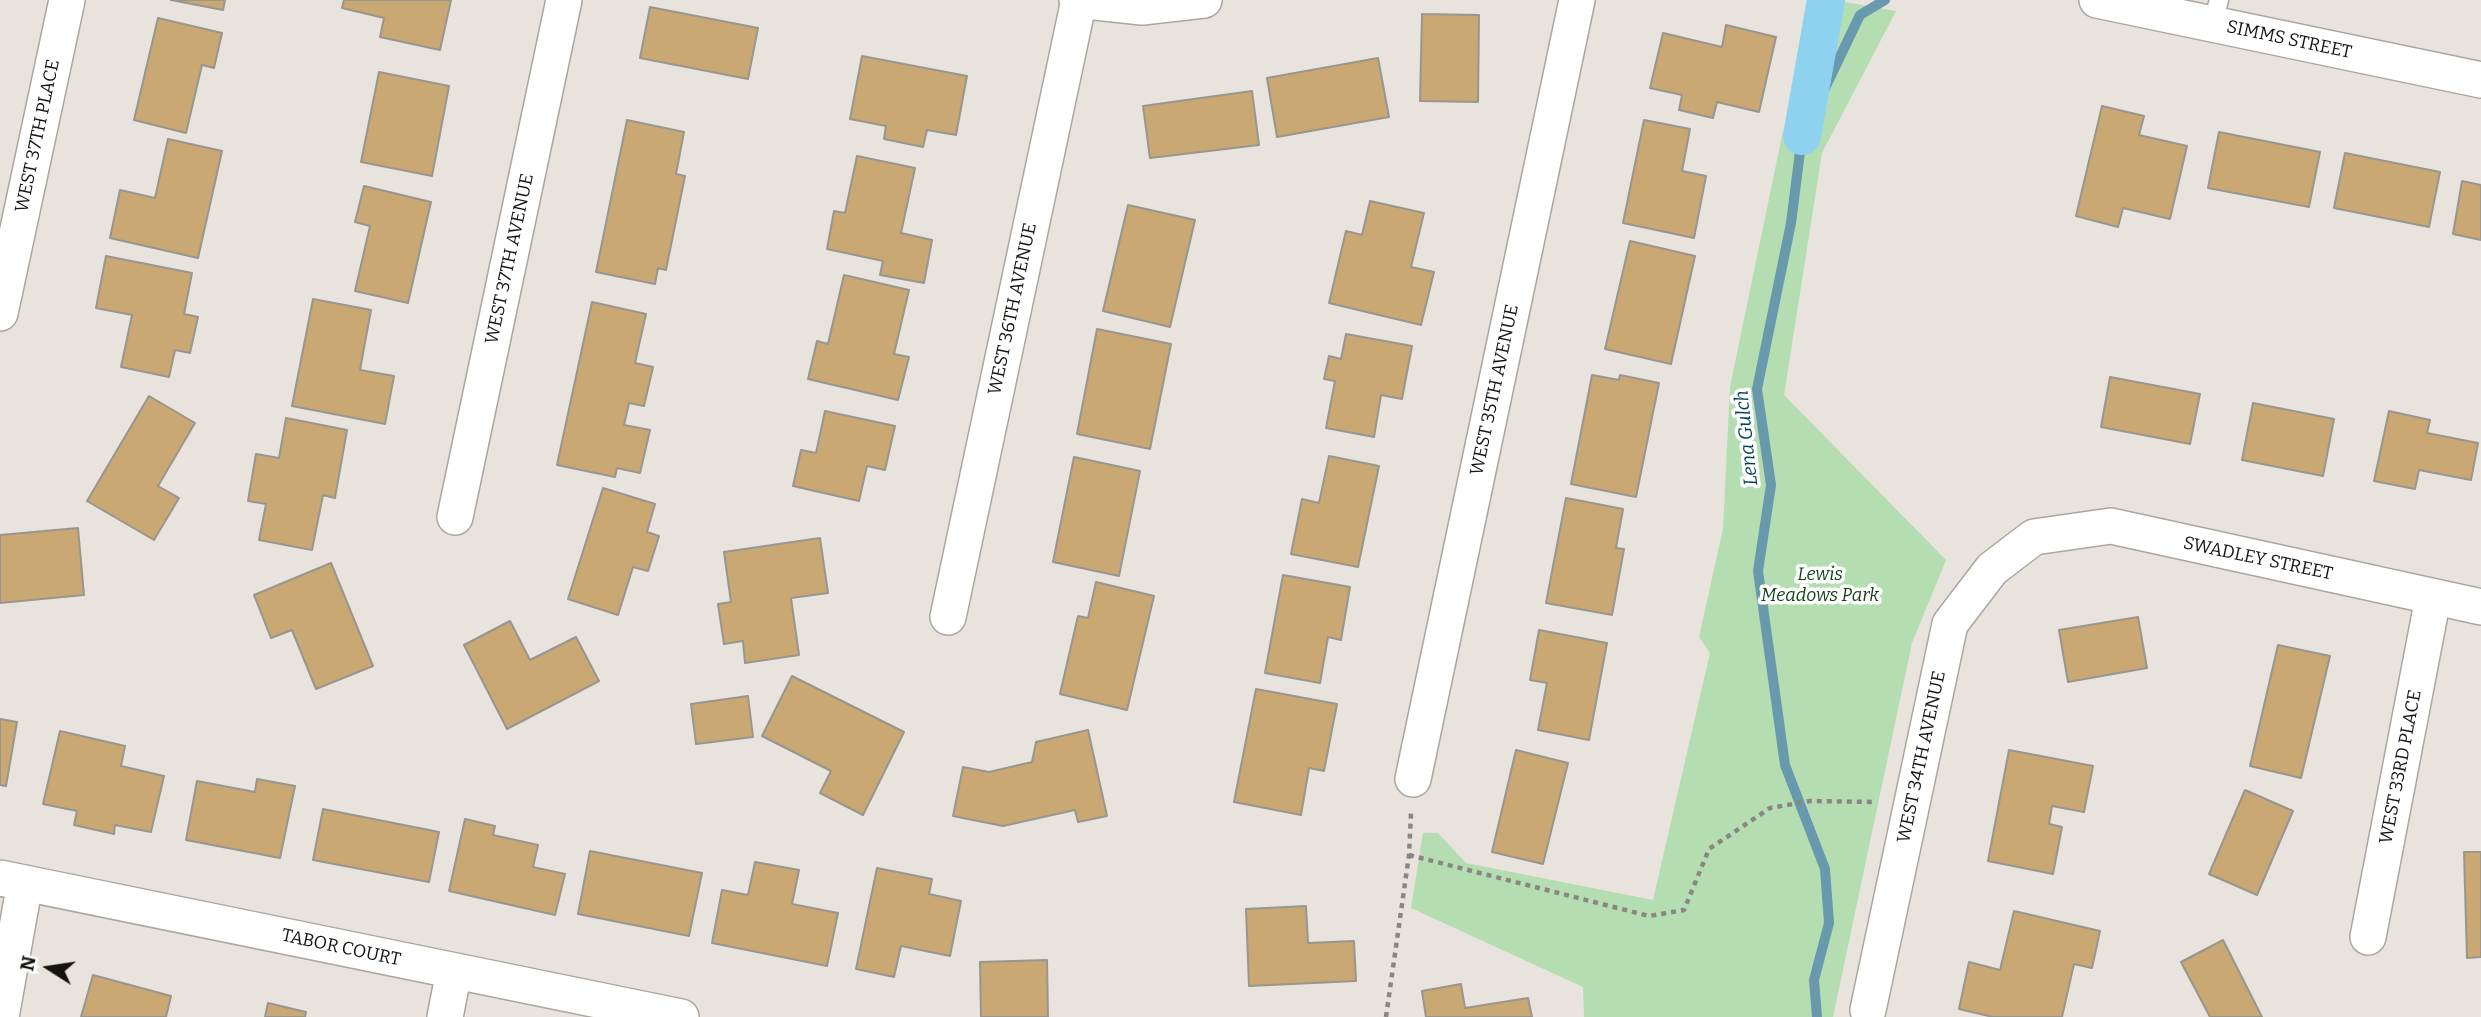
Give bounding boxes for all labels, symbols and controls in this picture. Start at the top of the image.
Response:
street label: SIMMS STREET [2224,16,2354,64]
street label: WEST 37TH PLACE [11,57,65,215]
street label: WEST 37TH AVENUE [481,172,539,346]
street label: WEST 36TH AVENUE [984,221,1042,397]
street label: WEST 35TH AVENUE [1466,302,1524,478]
water label: Lena Gulch [1731,389,1763,487]
street label: SWADLEY STREET [2181,533,2335,585]
park label: Lewis Meadows Park [1761,564,1879,606]
street label: WEST 34TH AVENUE [1893,669,1951,845]
street label: WEST 33RD PLACE [2375,688,2427,846]
street label: TABOR COURT [279,925,403,971]
north arrow [14,933,84,1003]
text: N [15,954,41,973]

